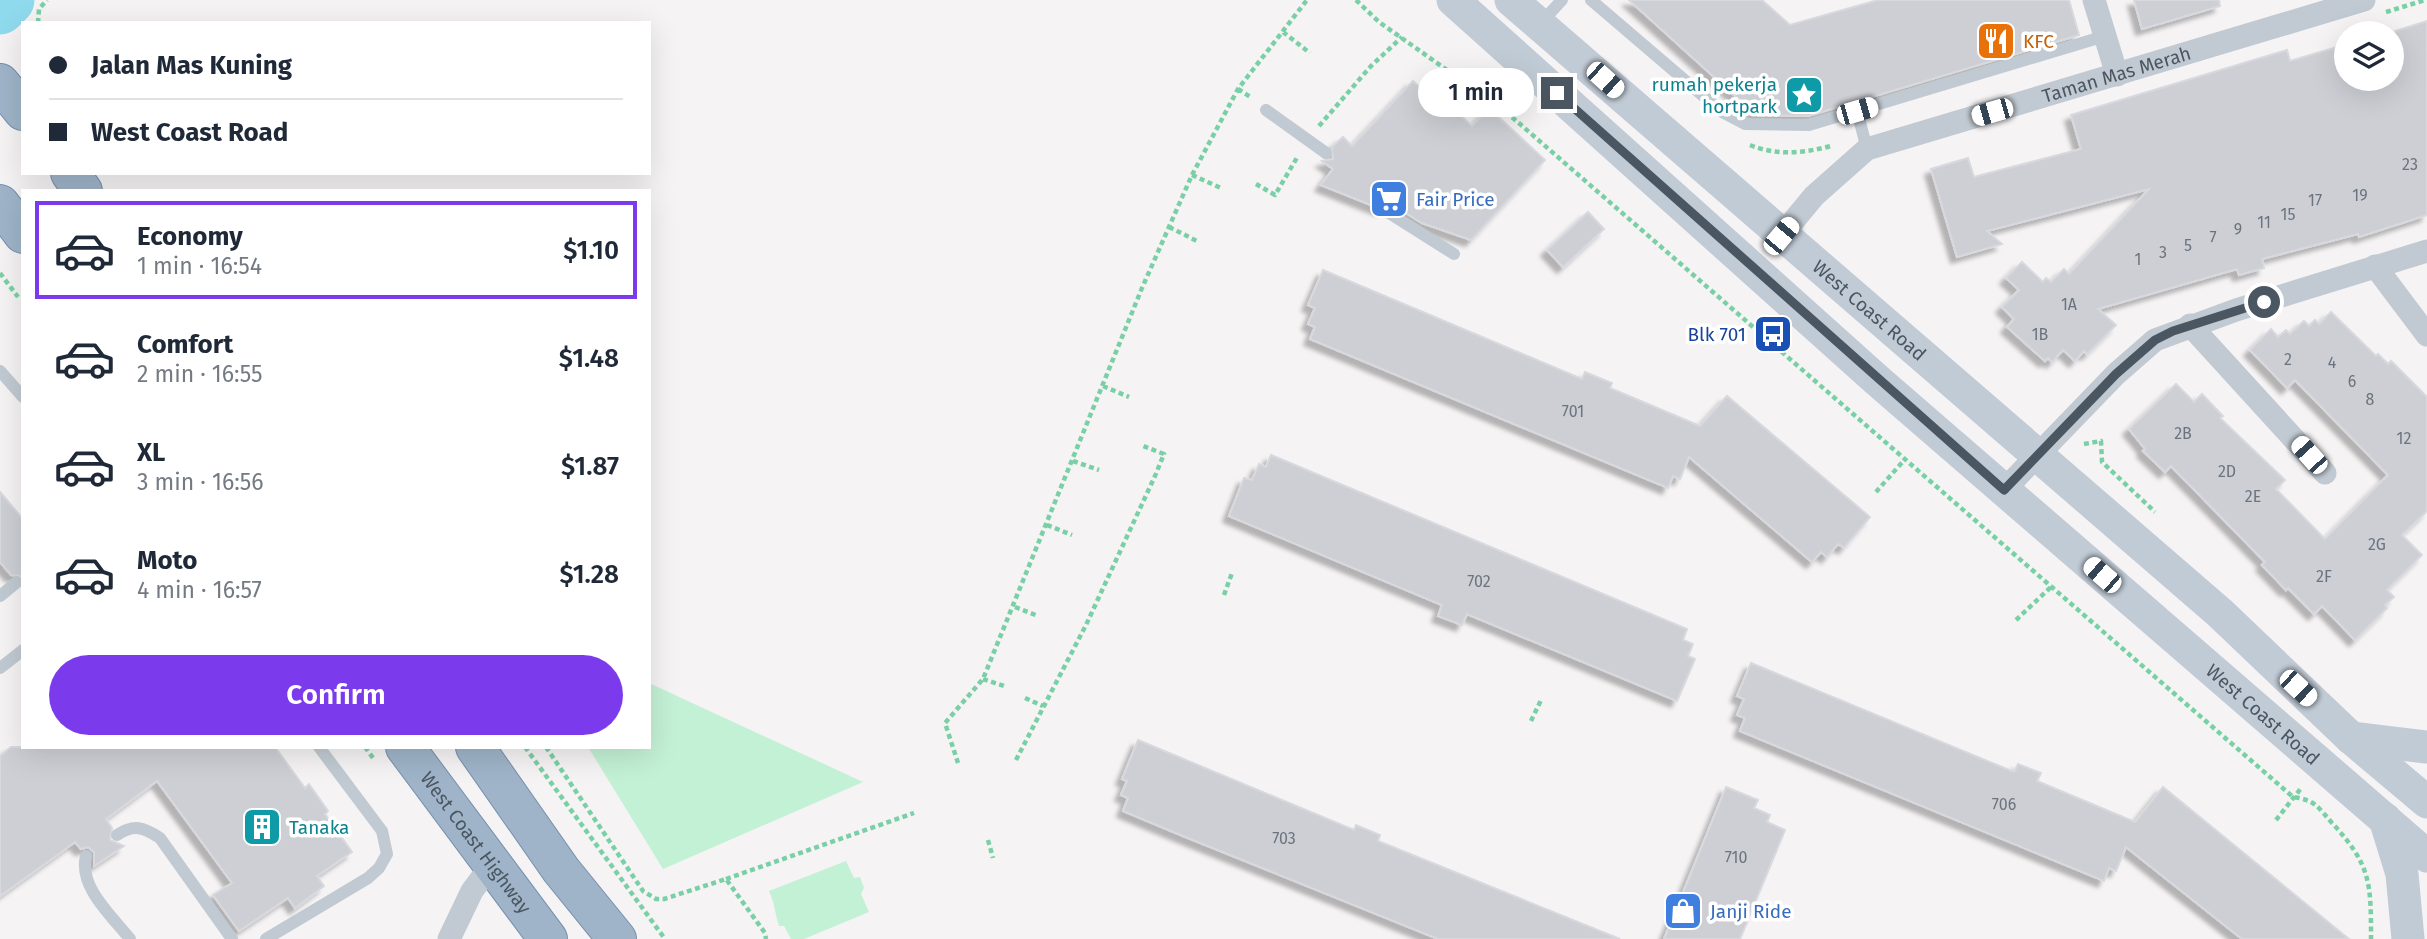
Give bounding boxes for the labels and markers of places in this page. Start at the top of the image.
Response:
restaurant icon: KFC [1975,20,2017,62]
place label: KFC [2023,30,2054,53]
place label: rumah pekerja hortpark [1651,73,1777,118]
place icon: rumah pekerja hortpark [1783,74,1825,116]
supermarket icon: Fair Price [1368,178,1410,220]
place label: Fair Price [1416,188,1495,211]
bus stop icon: Blk 701 [1752,313,1794,355]
place label: Blk 701 [1688,323,1746,346]
building icon: Tanaka [241,806,283,848]
place label: Tanaka [289,816,349,839]
shop icon: Janji Ride [1662,890,1704,932]
place label: Janji Ride [1710,900,1792,923]

